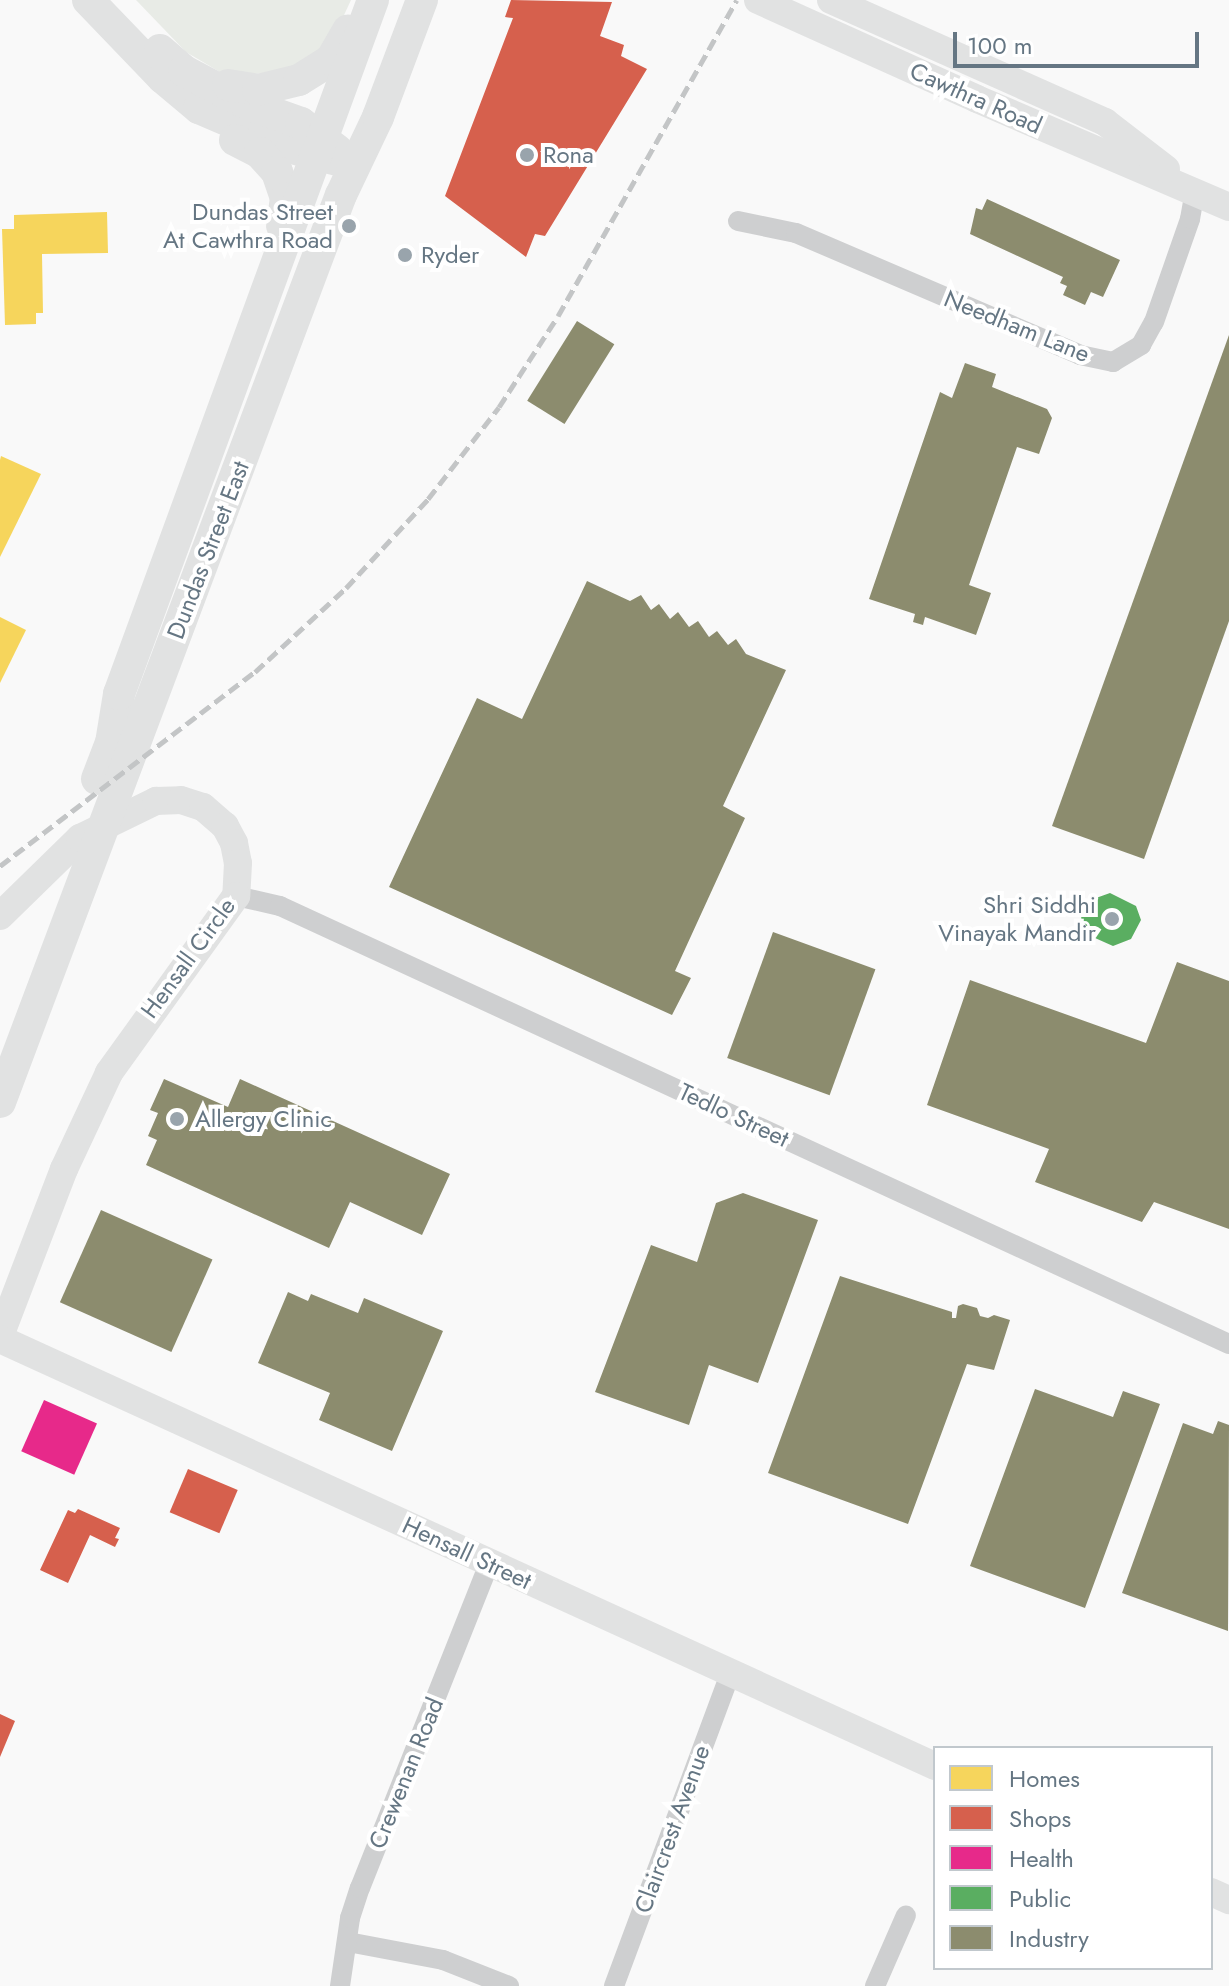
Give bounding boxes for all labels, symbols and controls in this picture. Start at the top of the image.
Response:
scale bar [957,16,1203,66]
text: 100 m [967,28,1033,63]
street label: Cawthra Road [906,56,1046,140]
place label: Rona [543,141,594,169]
marker: Rona [518,146,536,164]
place label: Dundas Street At Cawthra Road [163,198,333,254]
marker: Dundas Street At Cawthra Road [340,217,358,235]
place label: Ryder [421,241,479,269]
marker: Ryder [396,246,414,264]
street label: Needham Lane [940,284,1094,368]
street label: Dundas Street East [161,457,255,643]
place label: Shri Siddhi Vinayak Mandir [938,891,1096,947]
street label: Hensall Circle [135,892,241,1024]
marker: Shri Siddhi Vinayak Mandir [1103,910,1121,928]
street label: Tedlo Street [674,1077,794,1153]
place label: Allergy Clinic [195,1105,332,1133]
marker: Allergy Clinic [166,1108,188,1130]
street label: Hensall Street [398,1511,536,1595]
street label: Crewenan Road [363,1693,449,1853]
street label: Claircrest Avenue [628,1741,716,1917]
legend [933,1746,1213,1970]
text: Homes [1009,1761,1080,1796]
text: Shops [1009,1801,1071,1836]
text: Health [1009,1841,1074,1876]
text: Public [1009,1881,1071,1916]
text: Industry [1009,1921,1089,1956]

